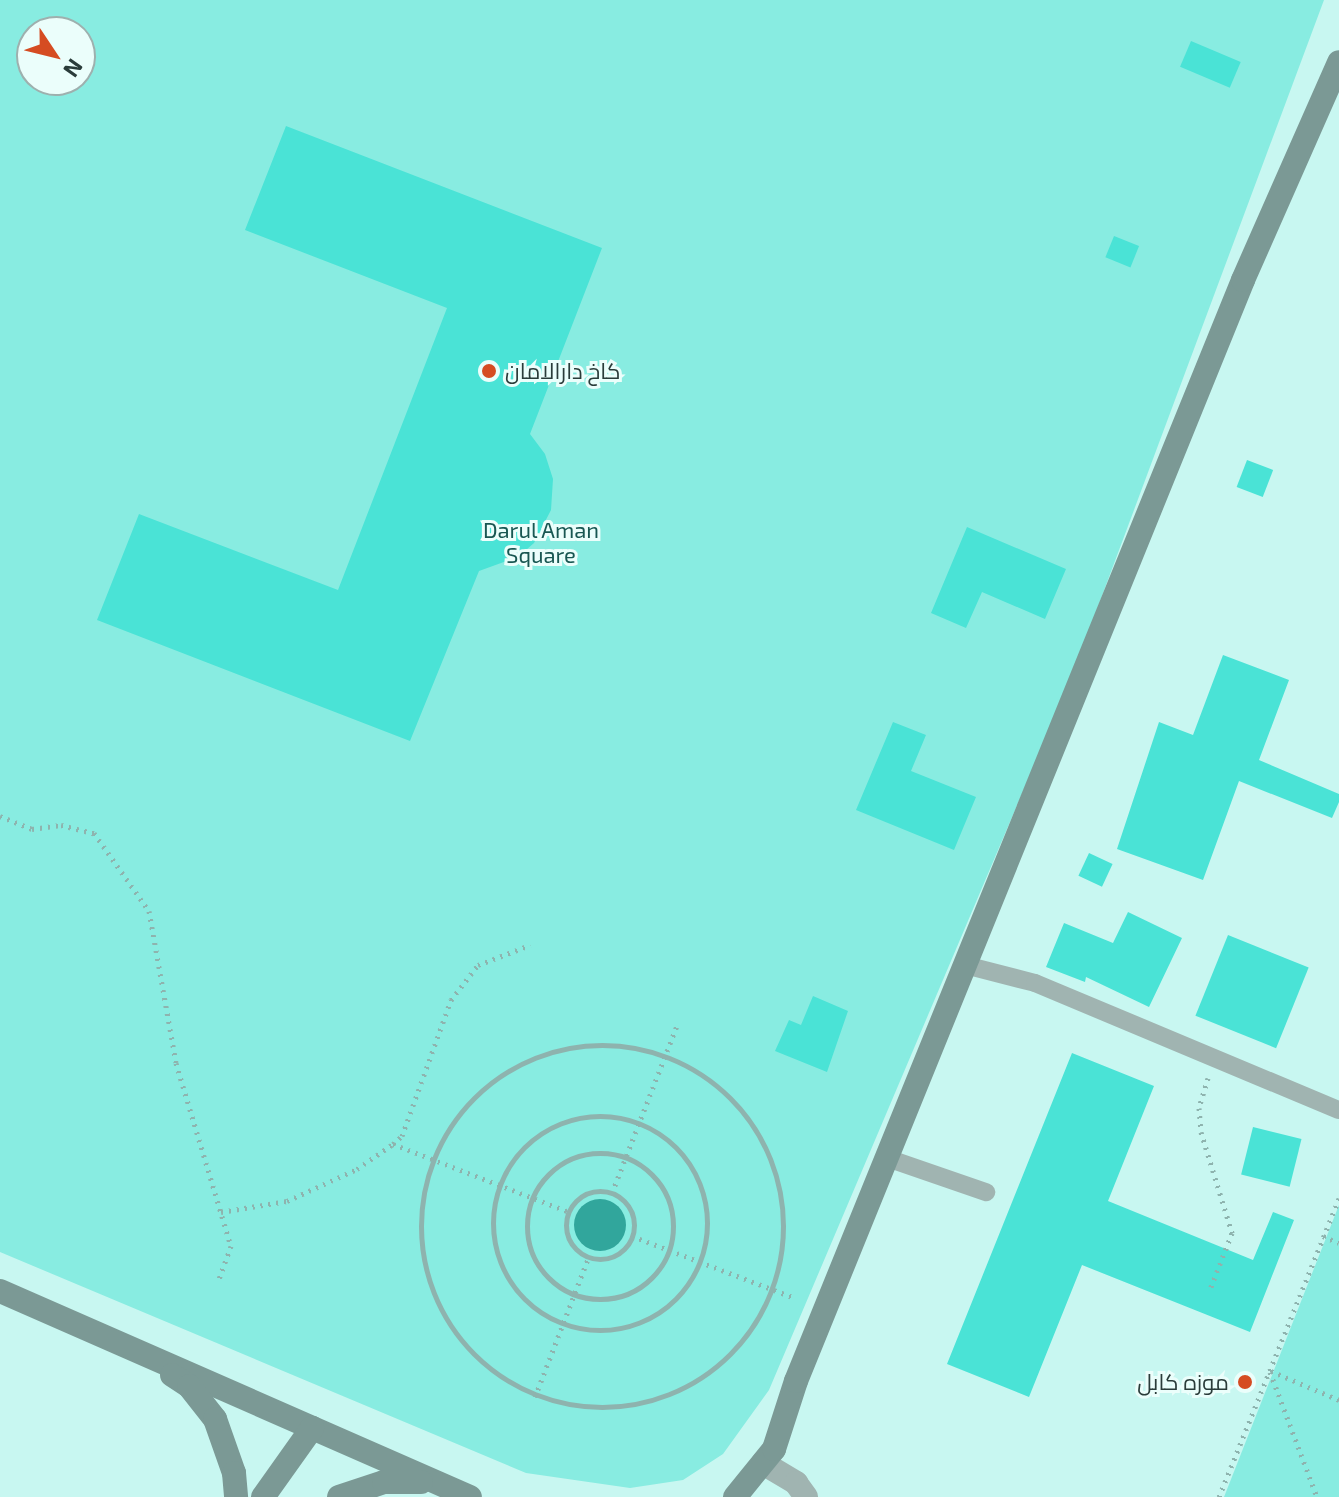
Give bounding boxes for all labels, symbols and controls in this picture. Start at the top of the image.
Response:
north arrow [16,16,96,96]
text: N [59,55,89,83]
place label: کاخ دارالامان [505,358,621,384]
marker: کاخ دارالامان [480,362,498,380]
park label: Darul Aman Square [482,516,600,568]
place label: موزه کابل [1137,1369,1229,1395]
marker: موزه کابل [1236,1373,1254,1391]

